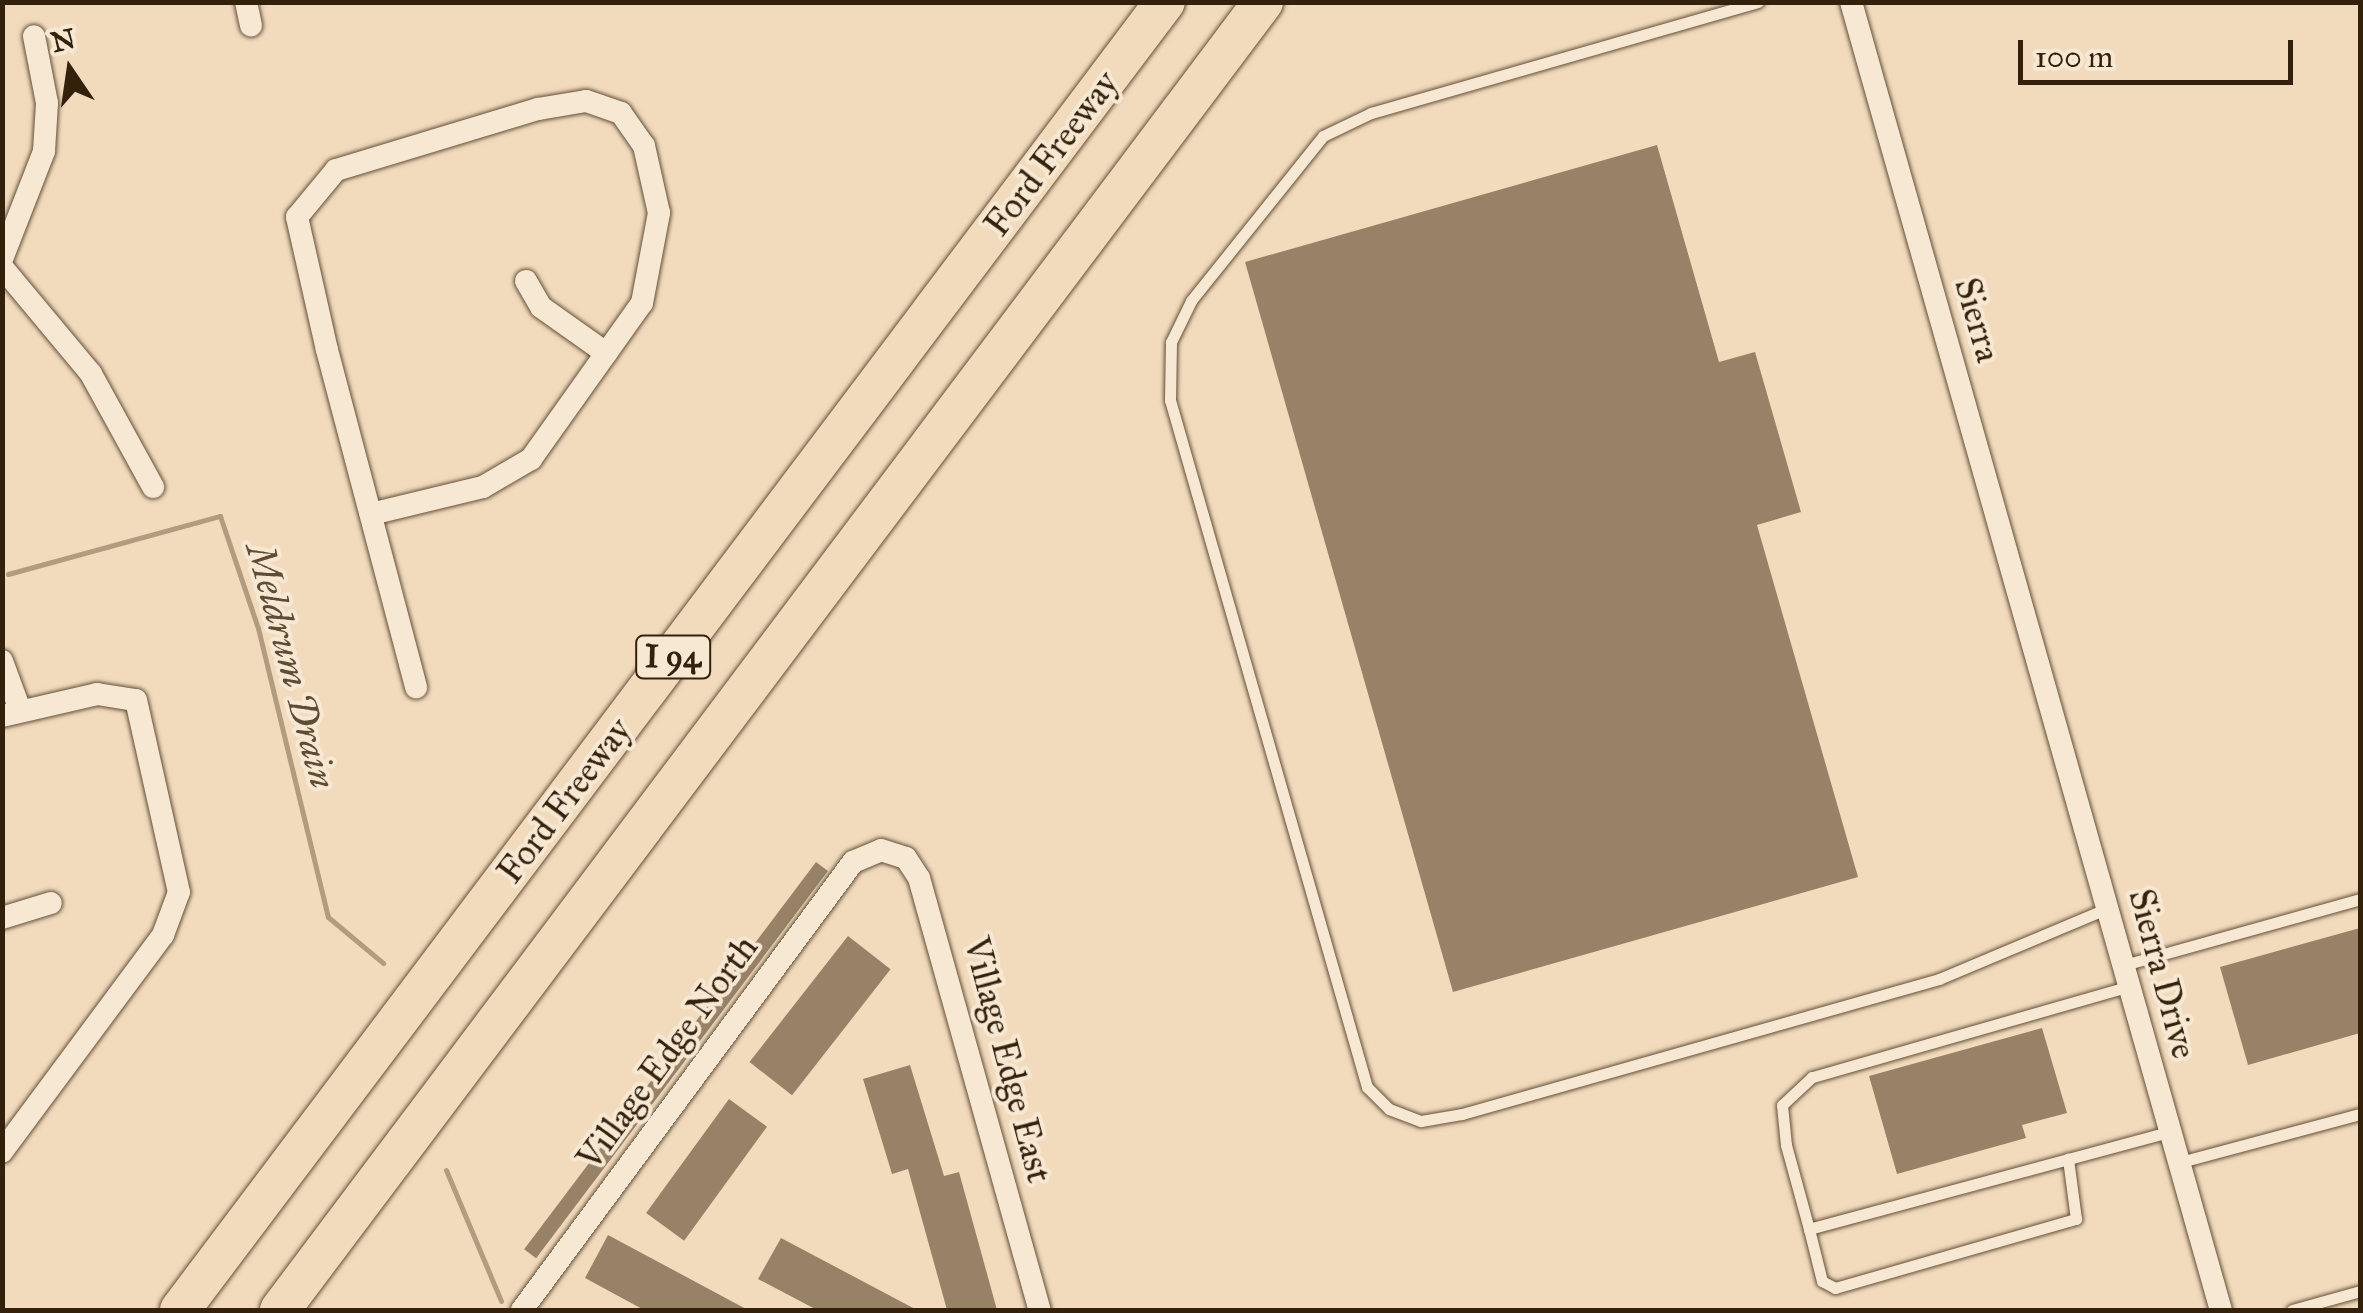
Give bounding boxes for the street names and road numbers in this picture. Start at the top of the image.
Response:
street label: Ford Freeway [976,63,1128,245]
street label: Sierra [1945,273,2009,367]
road number: I 94 [633,630,713,684]
street label: Ford Freeway [489,710,641,892]
street label: Sierra Drive [2119,885,2205,1063]
street label: Village Edge North [569,928,767,1178]
street label: Village Edge East [954,933,1060,1187]

